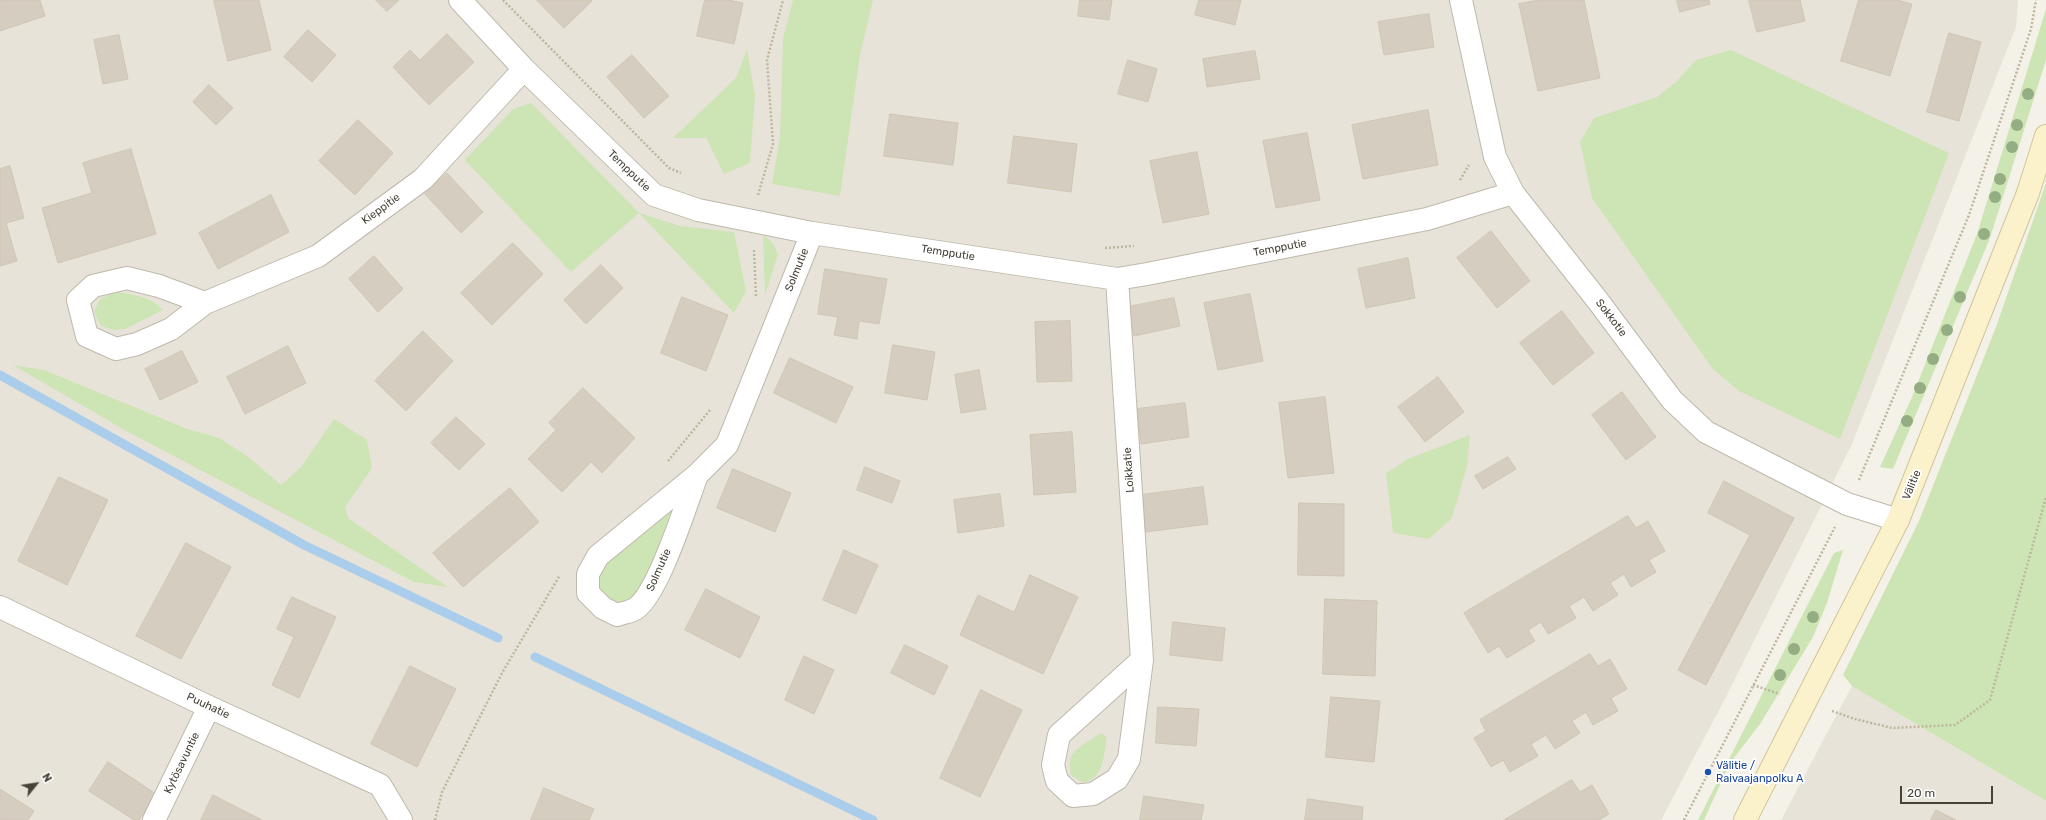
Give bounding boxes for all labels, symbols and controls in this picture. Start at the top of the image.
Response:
street label: Tempputie [605,147,653,195]
street label: Kieppitie [359,191,403,227]
street label: Tempputie [1252,236,1308,260]
street label: Tempputie [920,242,976,264]
street label: Solmutie [782,247,812,293]
street label: Sokkotie [1593,297,1629,339]
street label: Loikkatie [1121,447,1137,493]
street label: Välitie [1900,468,1924,502]
street label: Solmutie [644,547,674,593]
street label: Puuhatie [184,690,232,722]
street label: Kytösavuntie [161,730,203,796]
place label: Välitie / Raivaajanpolku A [1716,759,1803,785]
north arrow [16,764,56,804]
marker: Välitie / Raivaajanpolku A [1703,767,1713,777]
text: N [39,771,54,784]
scale bar [1902,778,1995,804]
text: 20 m [1907,786,1935,800]

